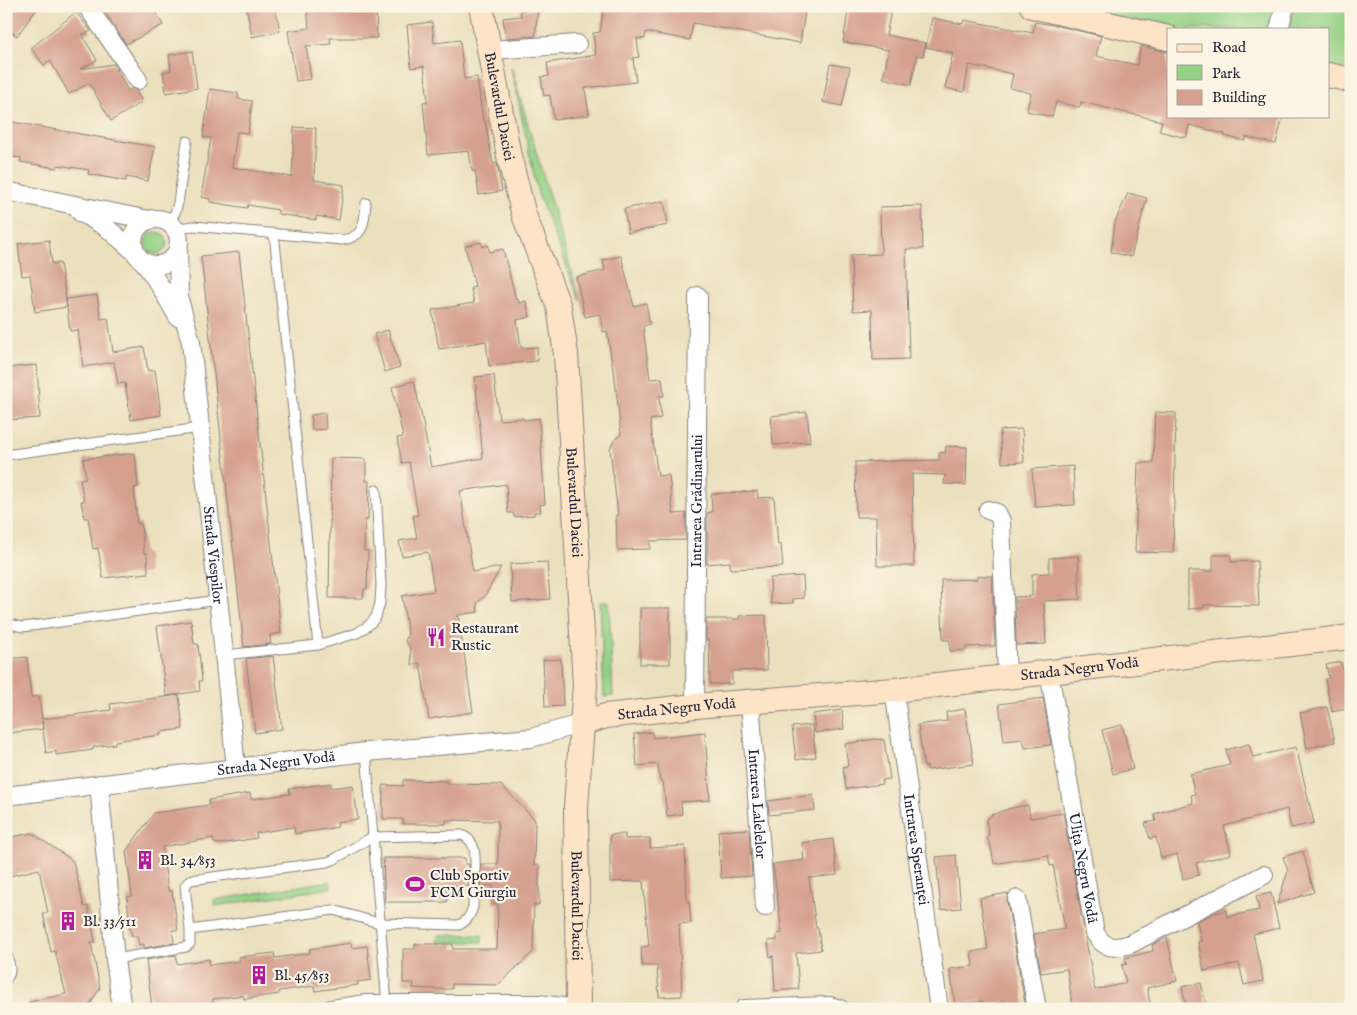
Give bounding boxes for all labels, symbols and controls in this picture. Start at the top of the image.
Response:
legend [1167,28,1330,118]
text: Road [1212,38,1247,57]
street label: Bulevardul Daciei [480,50,519,163]
text: Park [1212,64,1242,83]
text: Building [1212,88,1267,107]
street label: Intrarea Grădinarului [687,434,706,568]
street label: Bulevardul Daciei [562,447,587,558]
street label: Strada Viespilor [199,505,228,605]
place label: Restaurant Rustic [451,619,519,655]
restaurant icon: Restaurant Rustic [425,626,447,648]
street label: Strada Negru Vodă [1020,652,1140,685]
street label: Strada Negru Vodă [617,693,737,724]
street label: Strada Negru Vodă [216,746,336,780]
street label: Intrarea Lalelelor [744,748,771,860]
street label: Intrarea Speranței [899,792,934,906]
street label: Ulița Negru Vodă [1064,811,1103,925]
building icon: Bl. 34/853 [134,849,156,871]
street label: Bulevardul Daciei [567,850,587,961]
place label: Bl. 34/853 [160,851,216,870]
place label: Club Sportiv FCM Giurgiu [430,866,517,902]
sports icon: Club Sportiv FCM Giurgiu [404,873,426,895]
building icon: Bl. 33/511 [57,910,79,932]
place label: Bl. 33/511 [83,912,136,931]
building icon: Bl. 45/853 [248,964,270,986]
place label: Bl. 45/853 [274,966,329,985]

